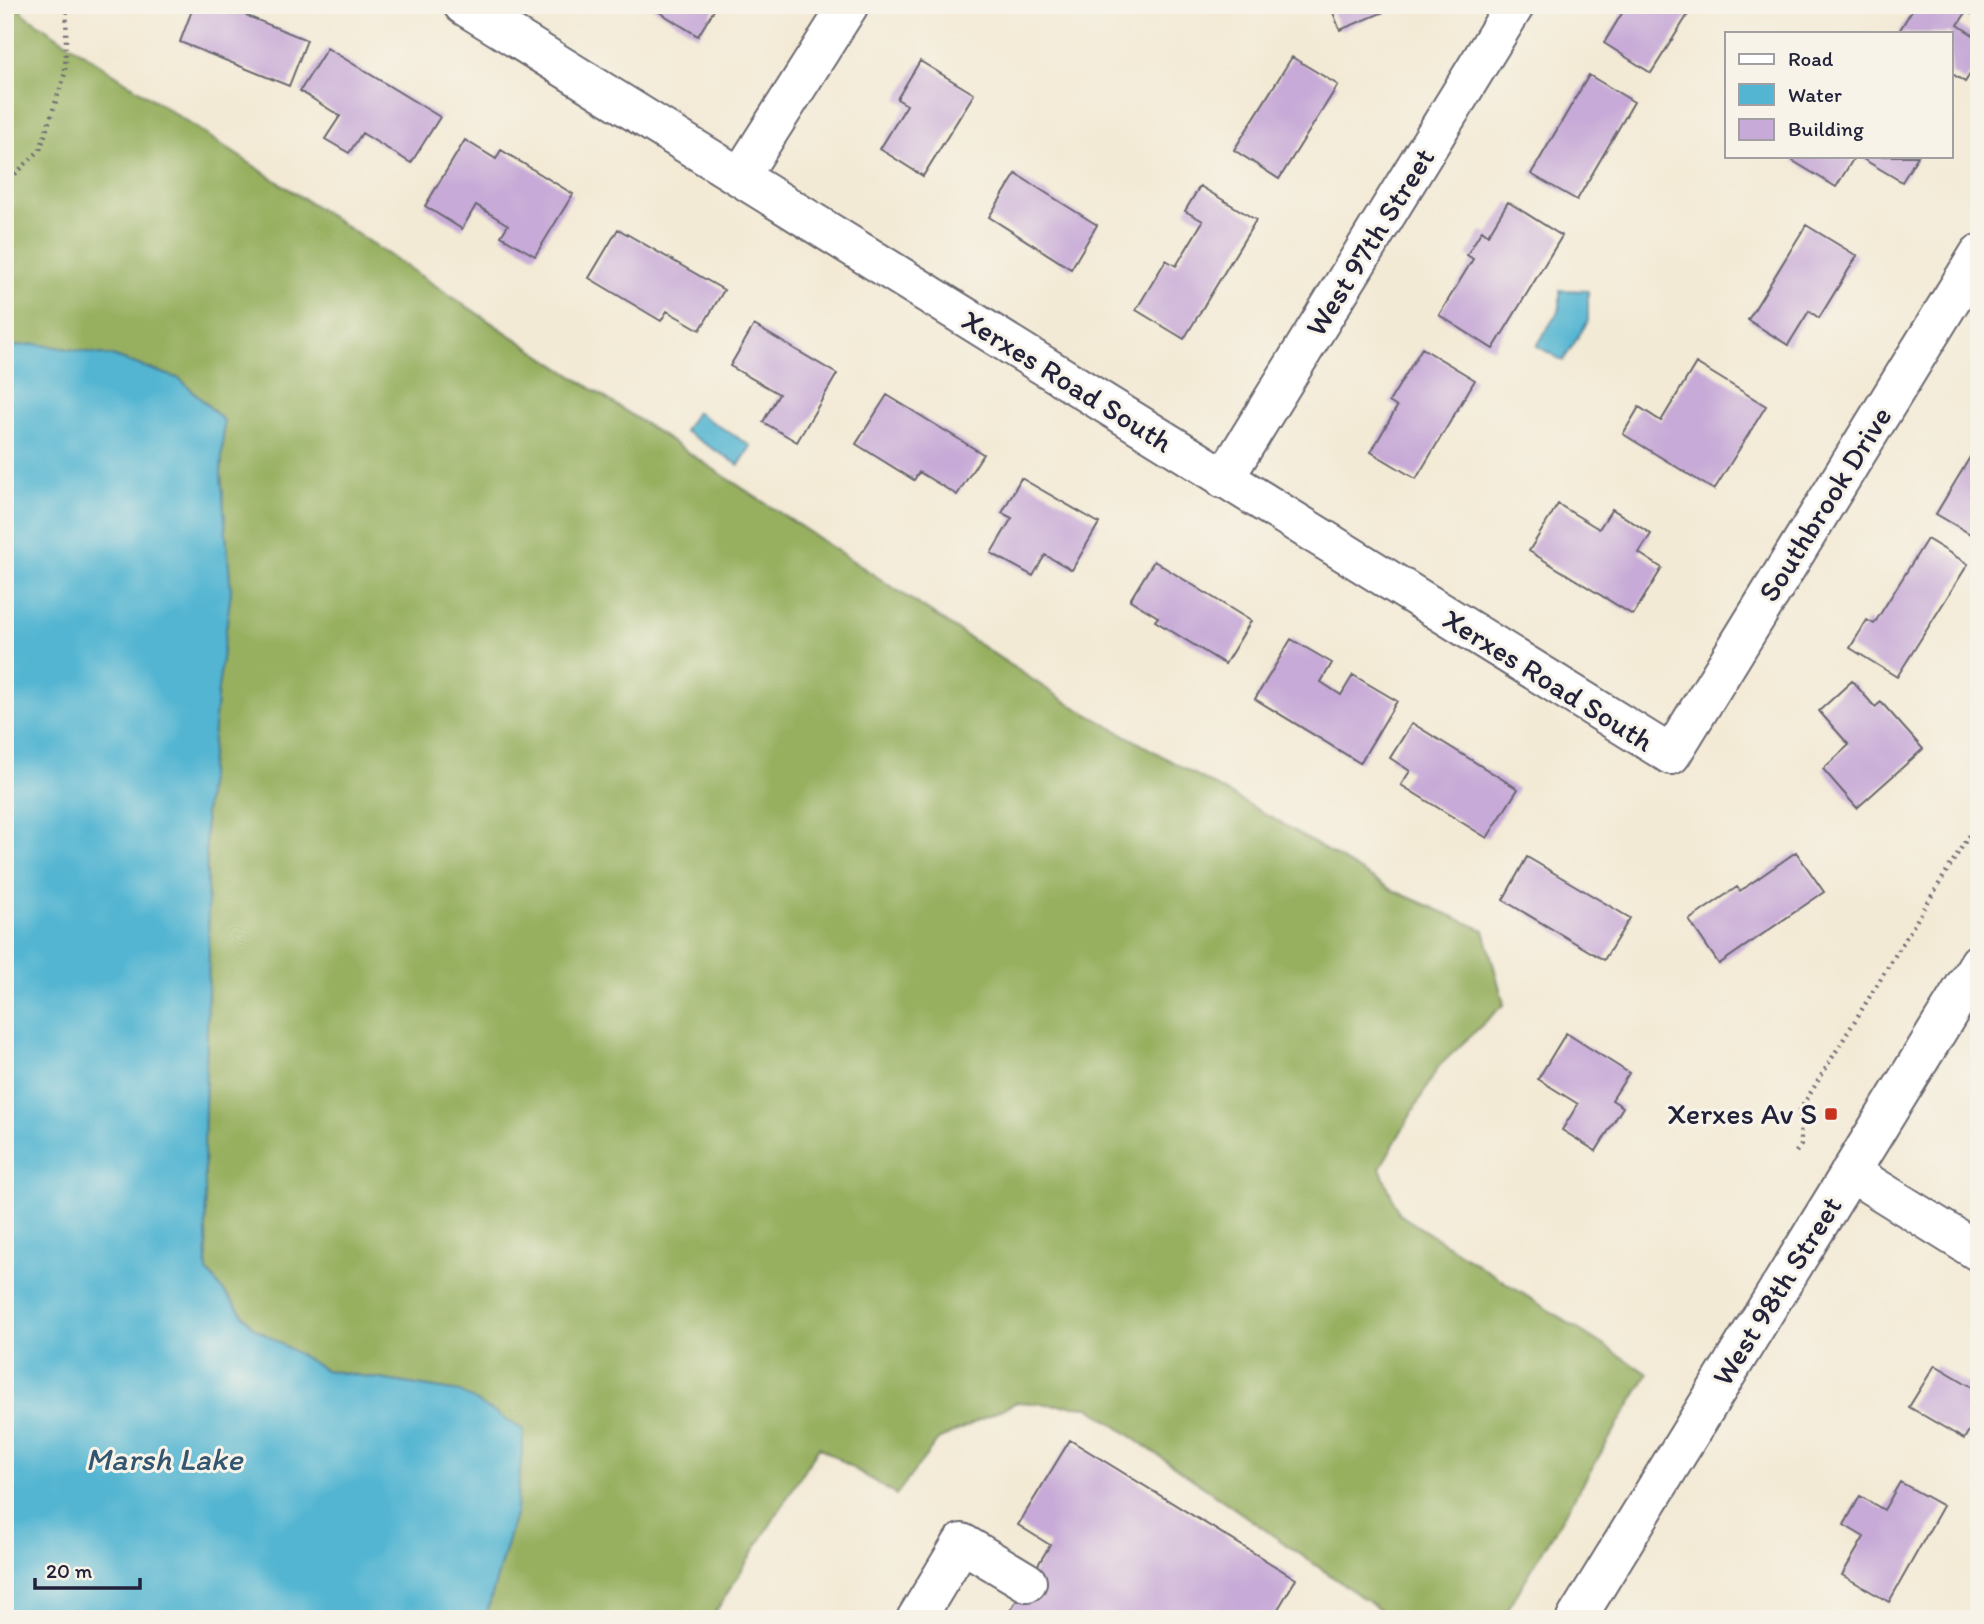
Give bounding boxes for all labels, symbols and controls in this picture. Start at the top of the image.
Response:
legend [1725,32,1952,158]
text: Road [1788,46,1834,71]
text: Water [1788,82,1842,107]
text: Building [1788,116,1864,141]
street label: West 97th Street [1297,141,1442,343]
street label: Xerxes Road South [955,301,1180,460]
street label: Southbrook Drive [1750,399,1899,608]
street label: Xerxes Road South [1436,600,1661,759]
place label: Xerxes Av S [1667,1095,1817,1132]
marker: Xerxes Av S [1823,1106,1839,1122]
street label: West 98th Street [1704,1189,1850,1392]
water label: Marsh Lake [86,1440,244,1478]
scale bar [35,1547,140,1591]
text: 20 m [46,1558,93,1583]

